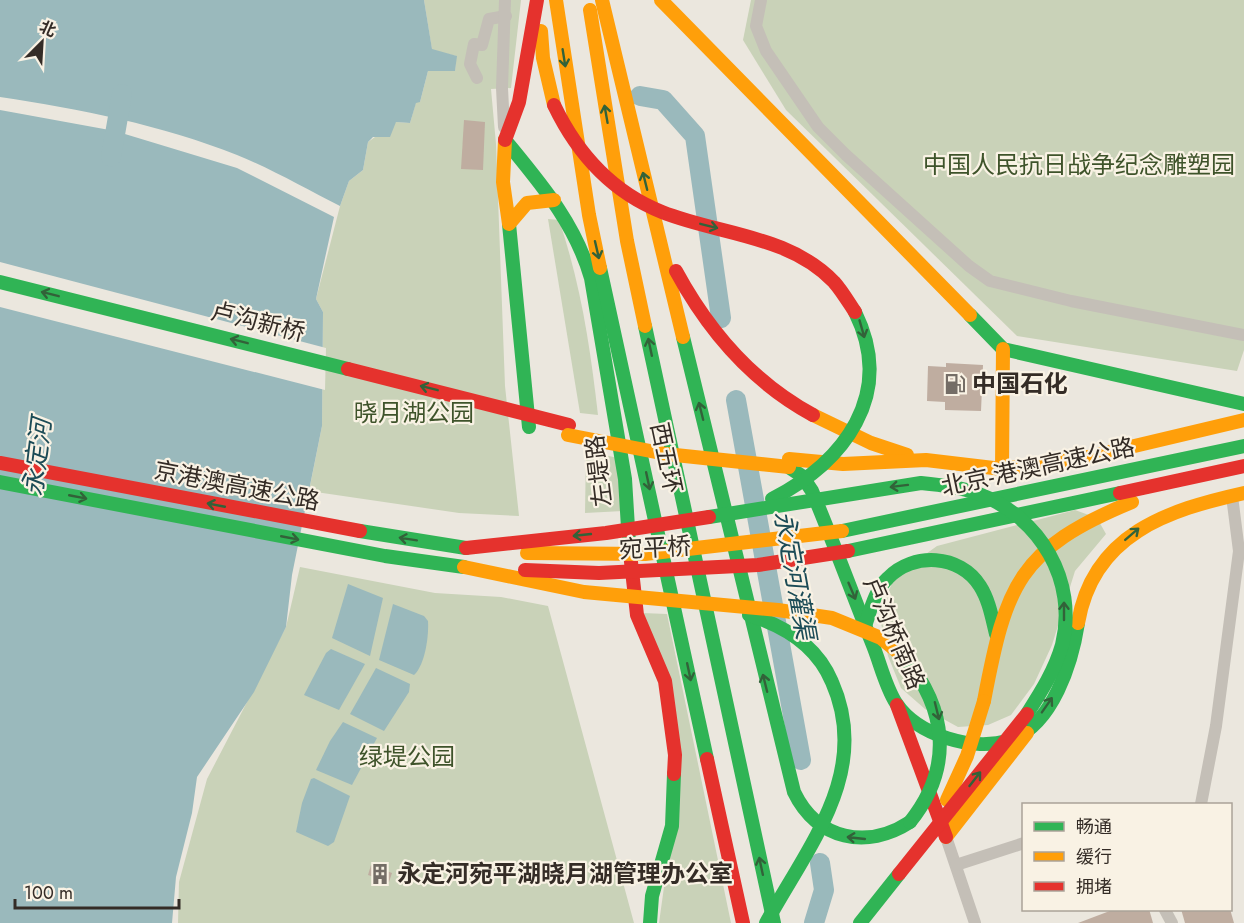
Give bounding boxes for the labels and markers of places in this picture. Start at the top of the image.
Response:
place label: 中国石化 [972,366,1068,401]
fuel station icon: 中国石化 [943,372,967,396]
place label: 永定河宛平湖晓月湖管理办公室 [397,856,733,891]
building icon: 永定河宛平湖晓月湖管理办公室 [368,862,392,886]

